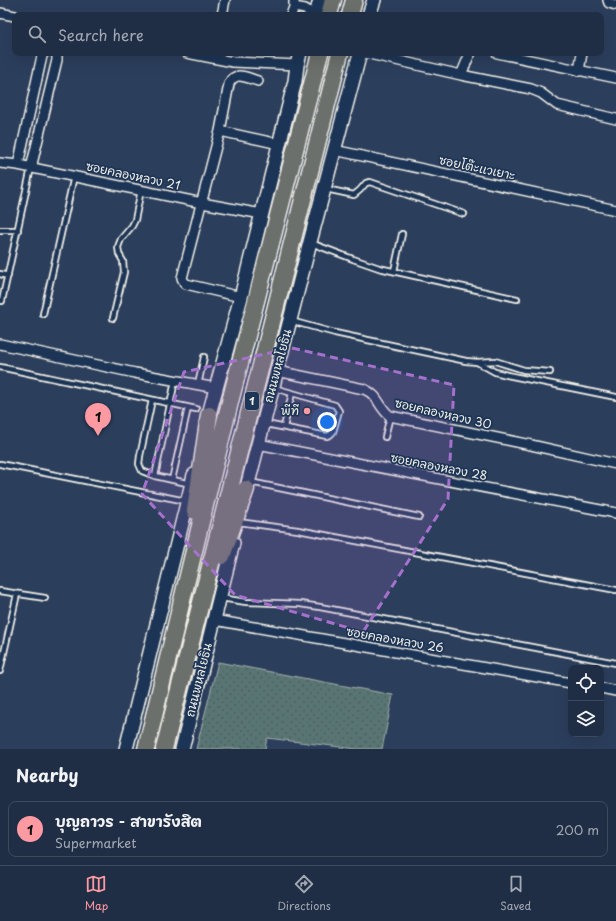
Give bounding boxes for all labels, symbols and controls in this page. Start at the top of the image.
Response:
search box [12,12,604,56]
icon: search [26,23,48,45]
text: Search here [58,23,144,46]
street label: ซอยโต๊ะแวเยาะ [437,150,517,184]
street label: ซอยคลองหลวง 21 [84,156,182,194]
street label: ถนนพหลโยธิน [259,327,296,405]
road number: 1 [245,392,259,410]
street label: ซอยคลองหลวง 30 [393,393,494,433]
place label: พีที [281,401,299,419]
pin: 1 [85,403,111,436]
marker: พีที [302,406,312,416]
your location [317,412,337,432]
street label: ซอยคลองหลวง 28 [389,448,489,484]
street label: ซอยคลองหลวง 26 [345,622,445,656]
street label: ถนนพหลโยธิน [180,641,216,719]
map controls [568,665,604,737]
button: locate [568,665,604,701]
button: layers [568,701,604,737]
text: Nearby [16,762,78,788]
text: บุญถาวร - สาขารังสิต [55,809,202,832]
text: 1 [27,820,33,839]
text: 200 m [556,820,599,839]
text: Supermarket [55,833,137,852]
tab: Map [85,873,108,914]
tab: Directions [277,873,331,914]
tab: Saved [500,873,531,914]

